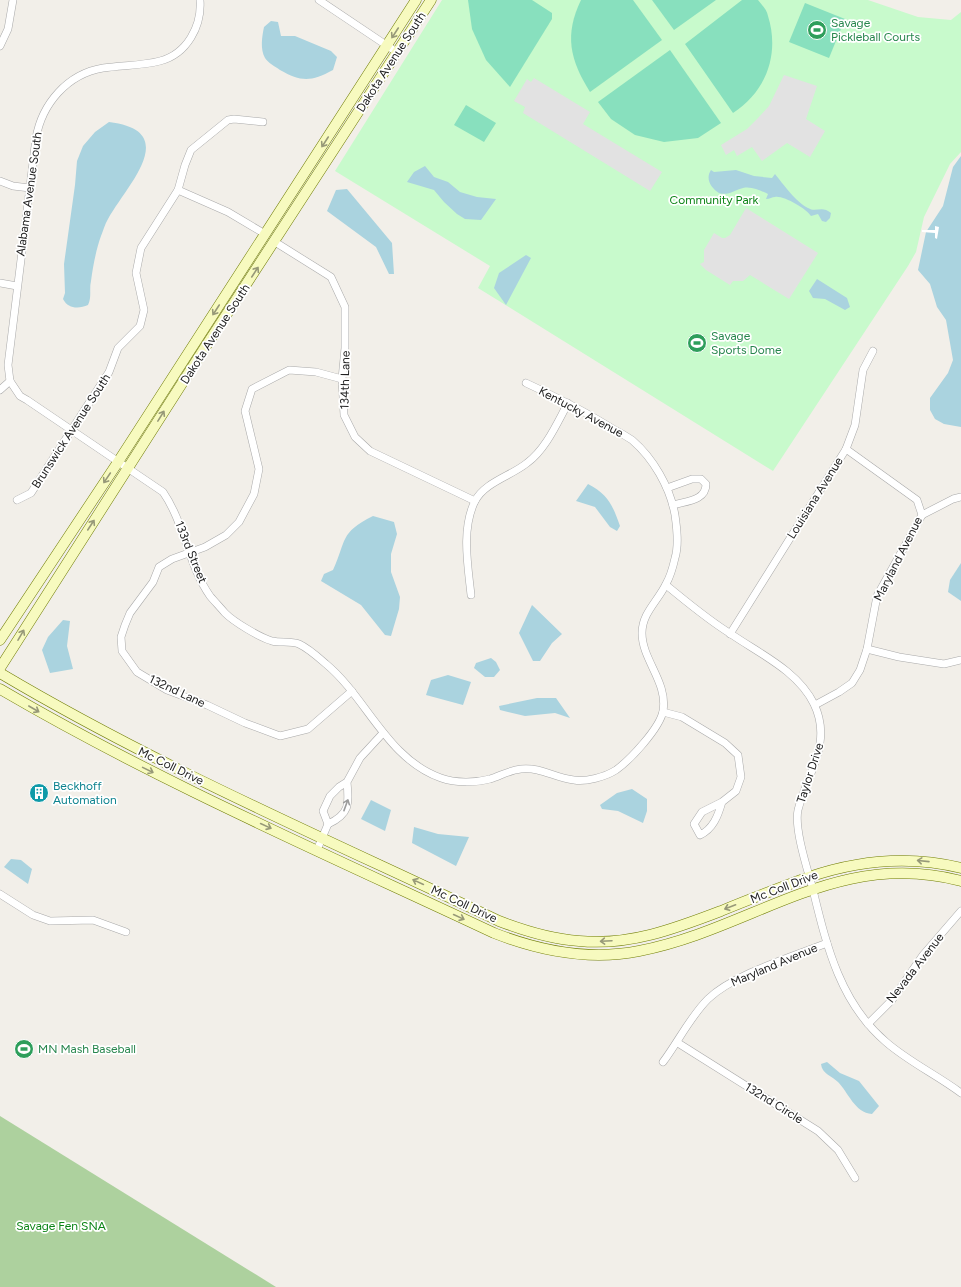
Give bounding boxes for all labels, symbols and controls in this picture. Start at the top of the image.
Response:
street label: Dakota Avenue South [353,9,429,115]
place label: Savage Pickleball Courts [831,16,921,44]
sports icon: Savage Pickleball Courts [806,19,828,41]
one-way arrow [391,27,399,38]
street label: Alabama Avenue South [13,131,45,257]
one-way arrow [320,136,328,148]
park label: Community Park [670,193,759,207]
one-way arrow [251,267,259,278]
street label: Dakota Avenue South [177,281,253,387]
one-way arrow [212,304,220,315]
place label: Savage Sports Dome [711,329,782,357]
sports icon: Savage Sports Dome [686,332,708,354]
street label: 134th Lane [337,350,353,409]
street label: Brunswick Avenue South [29,371,113,491]
street label: Kentucky Avenue [536,384,626,440]
one-way arrow [157,411,165,422]
street label: Louisiana Avenue [784,454,846,541]
one-way arrow [103,472,111,483]
street label: Maryland Avenue [871,514,925,603]
street label: 133rd Street [172,519,210,585]
one-way arrow [86,520,95,531]
one-way arrow [17,629,25,641]
street label: 132nd Lane [147,672,208,710]
one-way arrow [28,705,40,713]
street label: Taylor Drive [794,741,826,805]
street label: Mc Coll Drive [136,744,206,788]
one-way arrow [142,767,154,774]
place label: Beckhoff Automation [53,779,117,807]
building icon: Beckhoff Automation [28,782,50,804]
one-way arrow [343,799,351,811]
one-way arrow [259,823,271,830]
one-way arrow [917,857,930,865]
street label: Mc Coll Drive [748,868,820,906]
one-way arrow [412,878,424,885]
street label: Mc Coll Drive [429,883,500,926]
one-way arrow [725,903,737,911]
one-way arrow [453,914,465,921]
street label: Nevada Avenue [883,930,947,1006]
one-way arrow [600,938,613,945]
street label: Maryland Avenue [729,940,820,990]
sports icon: MN Mash Baseball [13,1038,35,1060]
place label: MN Mash Baseball [38,1042,136,1056]
street label: 132nd Circle [742,1080,806,1127]
park label: Savage Fen SNA [16,1219,106,1233]

